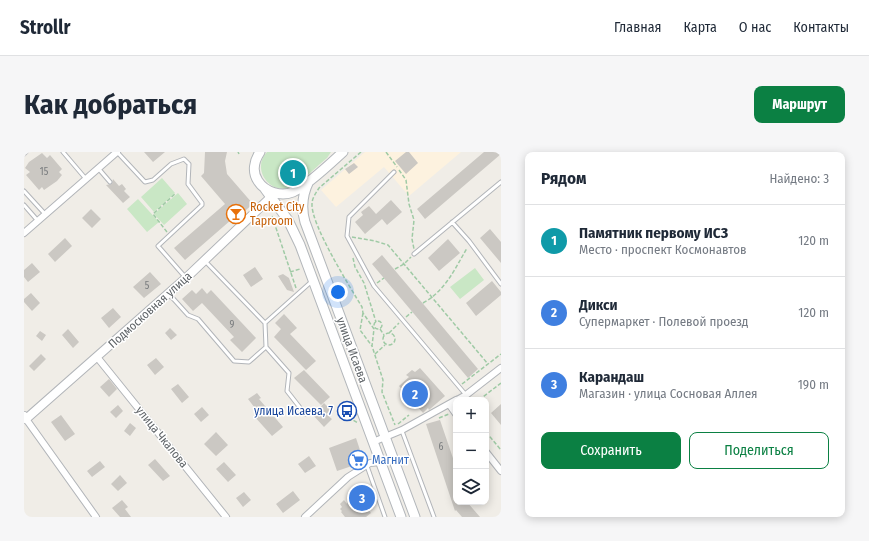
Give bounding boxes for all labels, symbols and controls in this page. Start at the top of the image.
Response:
text: Strollr [20,16,70,39]
text: Главная [614,19,661,36]
text: Карта [683,19,717,36]
text: О нас [739,19,771,36]
text: Контакты [793,19,849,36]
button: Маршрут [754,86,845,123]
text: Как добраться [24,88,197,121]
pin: 1 [280,158,306,188]
house number: 15 [40,166,49,178]
text: Рядом [541,168,586,189]
text: Найдено: 3 [769,171,829,186]
place label: Rocket City Taproom [250,200,305,228]
bar icon: Rocket City Taproom [225,203,247,225]
text: Памятник первому ИСЗ [579,224,728,242]
text: 1 [551,233,557,248]
text: 120 m [798,233,829,248]
text: Место · проспект Космонавтов [579,242,747,257]
street label: Подмосковная улица [105,269,195,351]
house number: 5 [145,280,150,292]
your location [328,282,348,302]
text: Дикси [579,296,618,314]
text: 2 [551,305,557,320]
text: 120 m [798,305,829,320]
text: Супермаркет · Полевой проезд [579,314,748,329]
street label: улица Исаева [334,315,370,385]
house number: 9 [230,319,235,331]
text: Карандаш [579,368,644,386]
text: 3 [551,377,557,392]
text: 190 m [798,377,829,392]
pin: 2 [402,379,428,409]
text: Магазин · улица Сосновая Аллея [579,386,757,401]
map controls [453,397,489,505]
button: + [453,397,489,433]
bus stop icon: улица Исаева, 7 [336,400,358,422]
street label: улица Чкалова [133,403,191,471]
place label: улица Исаева, 7 [254,404,333,418]
button: Сохранить [541,432,681,469]
button: Поделиться [689,432,829,469]
button: − [453,433,489,469]
house number: 6 [439,441,444,453]
supermarket icon: Магнит [347,449,369,471]
place label: Магнит [372,453,409,467]
button: layers [453,469,489,505]
pin: 3 [349,483,375,513]

